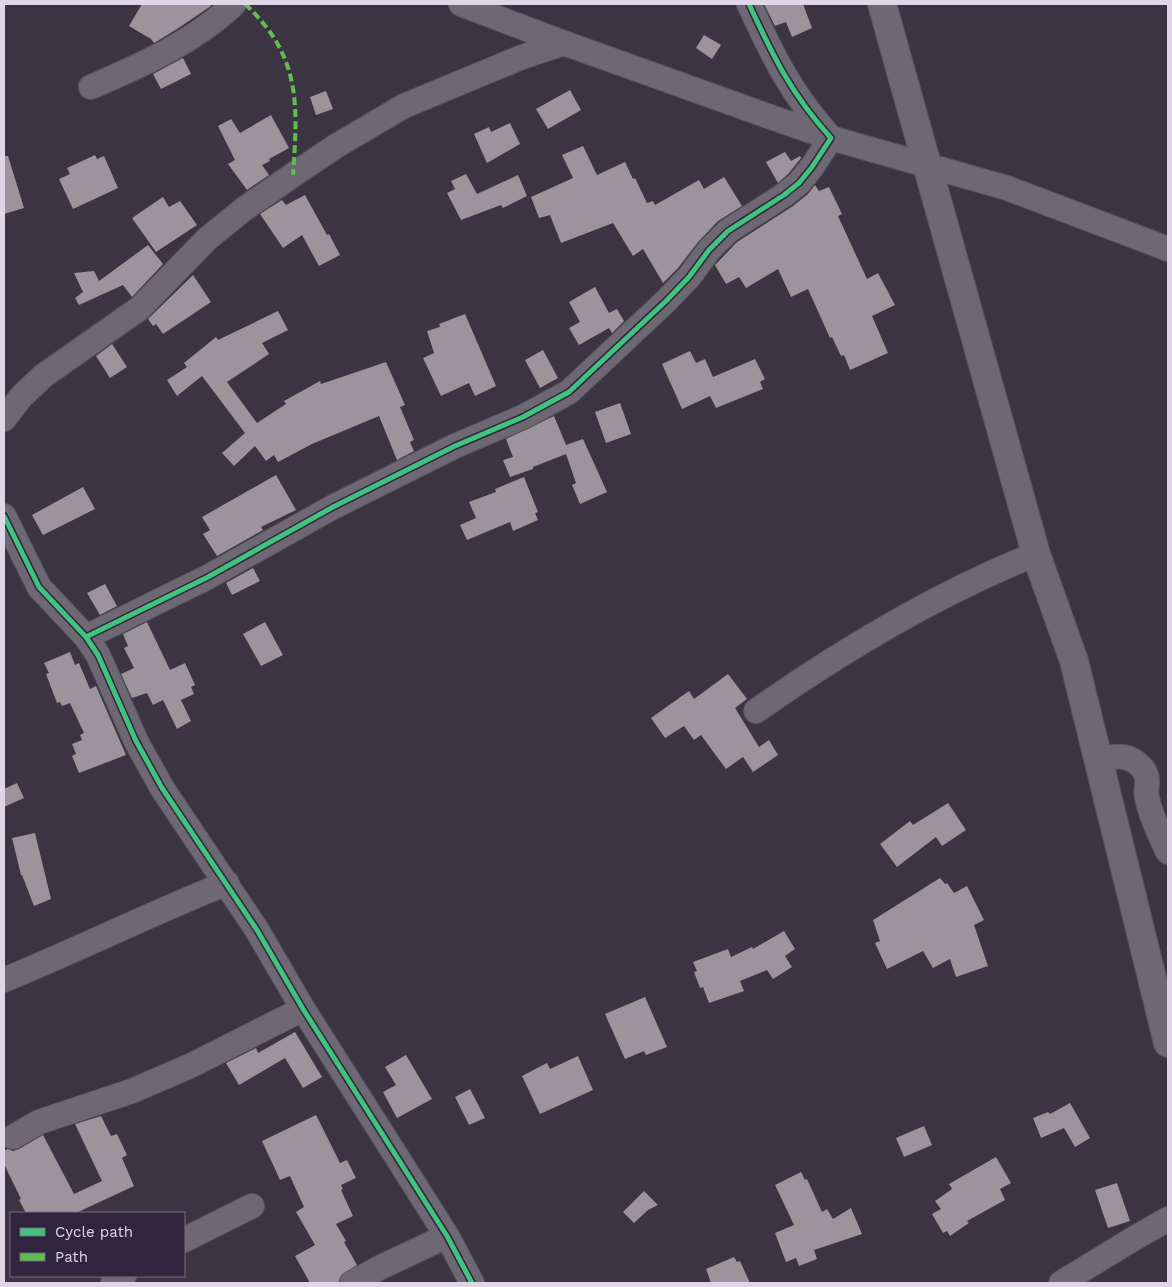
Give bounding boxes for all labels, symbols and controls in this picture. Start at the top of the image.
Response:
legend [10,1212,185,1277]
text: Cycle path [55,1223,133,1241]
text: Path [55,1248,88,1266]

